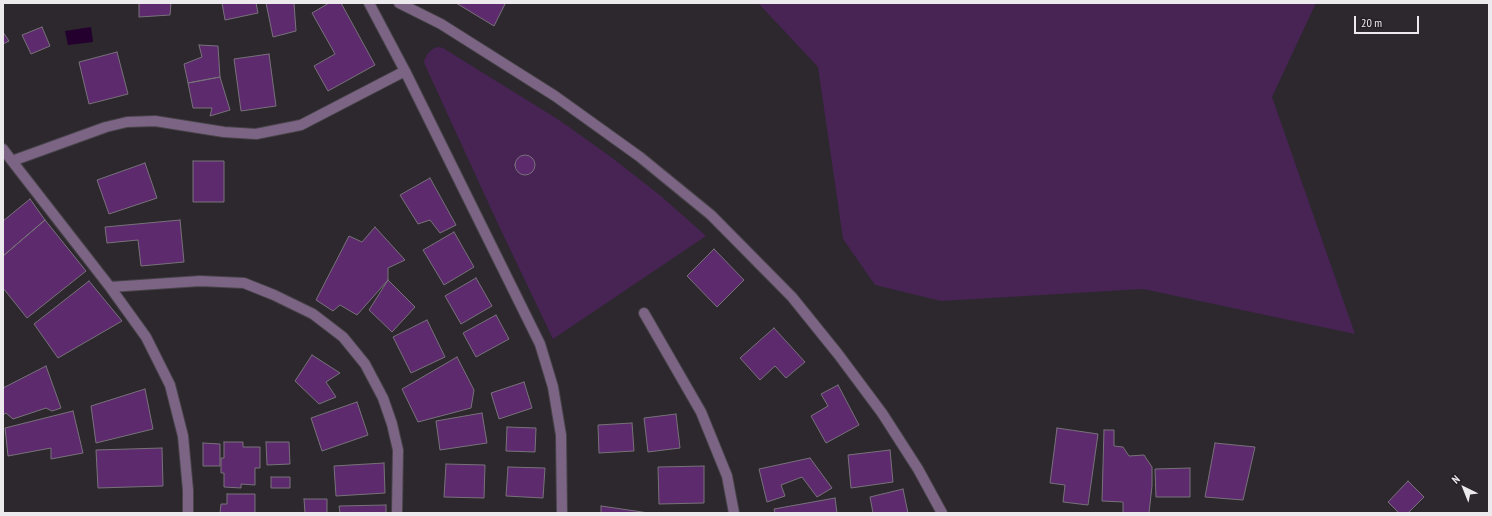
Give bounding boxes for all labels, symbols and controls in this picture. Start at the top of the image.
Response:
scale bar [1356,8,1421,34]
text: 20 m [1361,15,1382,30]
north arrow [1444,468,1484,508]
text: N [1449,472,1463,486]

